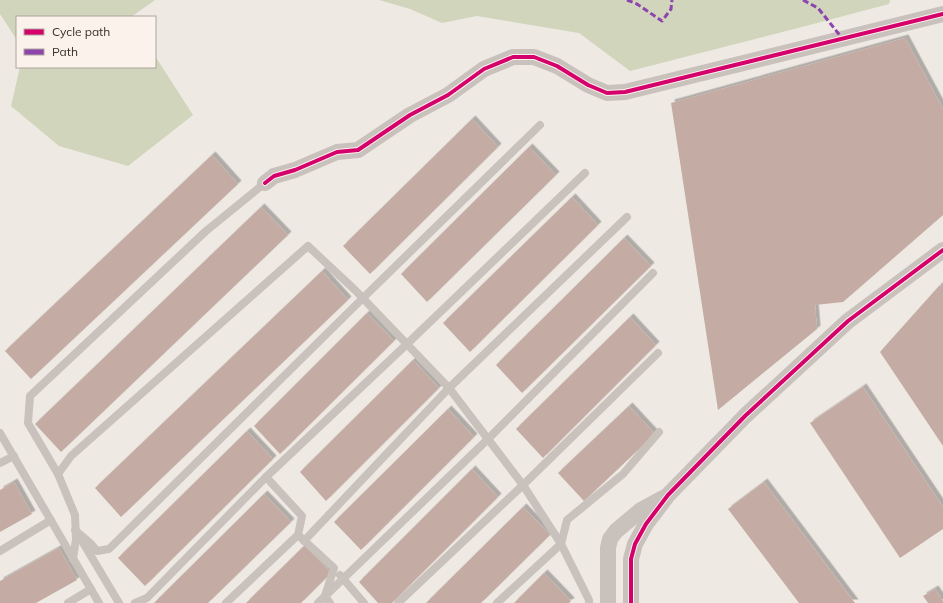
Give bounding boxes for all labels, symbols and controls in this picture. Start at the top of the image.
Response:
legend [16,16,156,68]
text: Cycle path [52,24,110,39]
text: Path [52,44,78,59]

